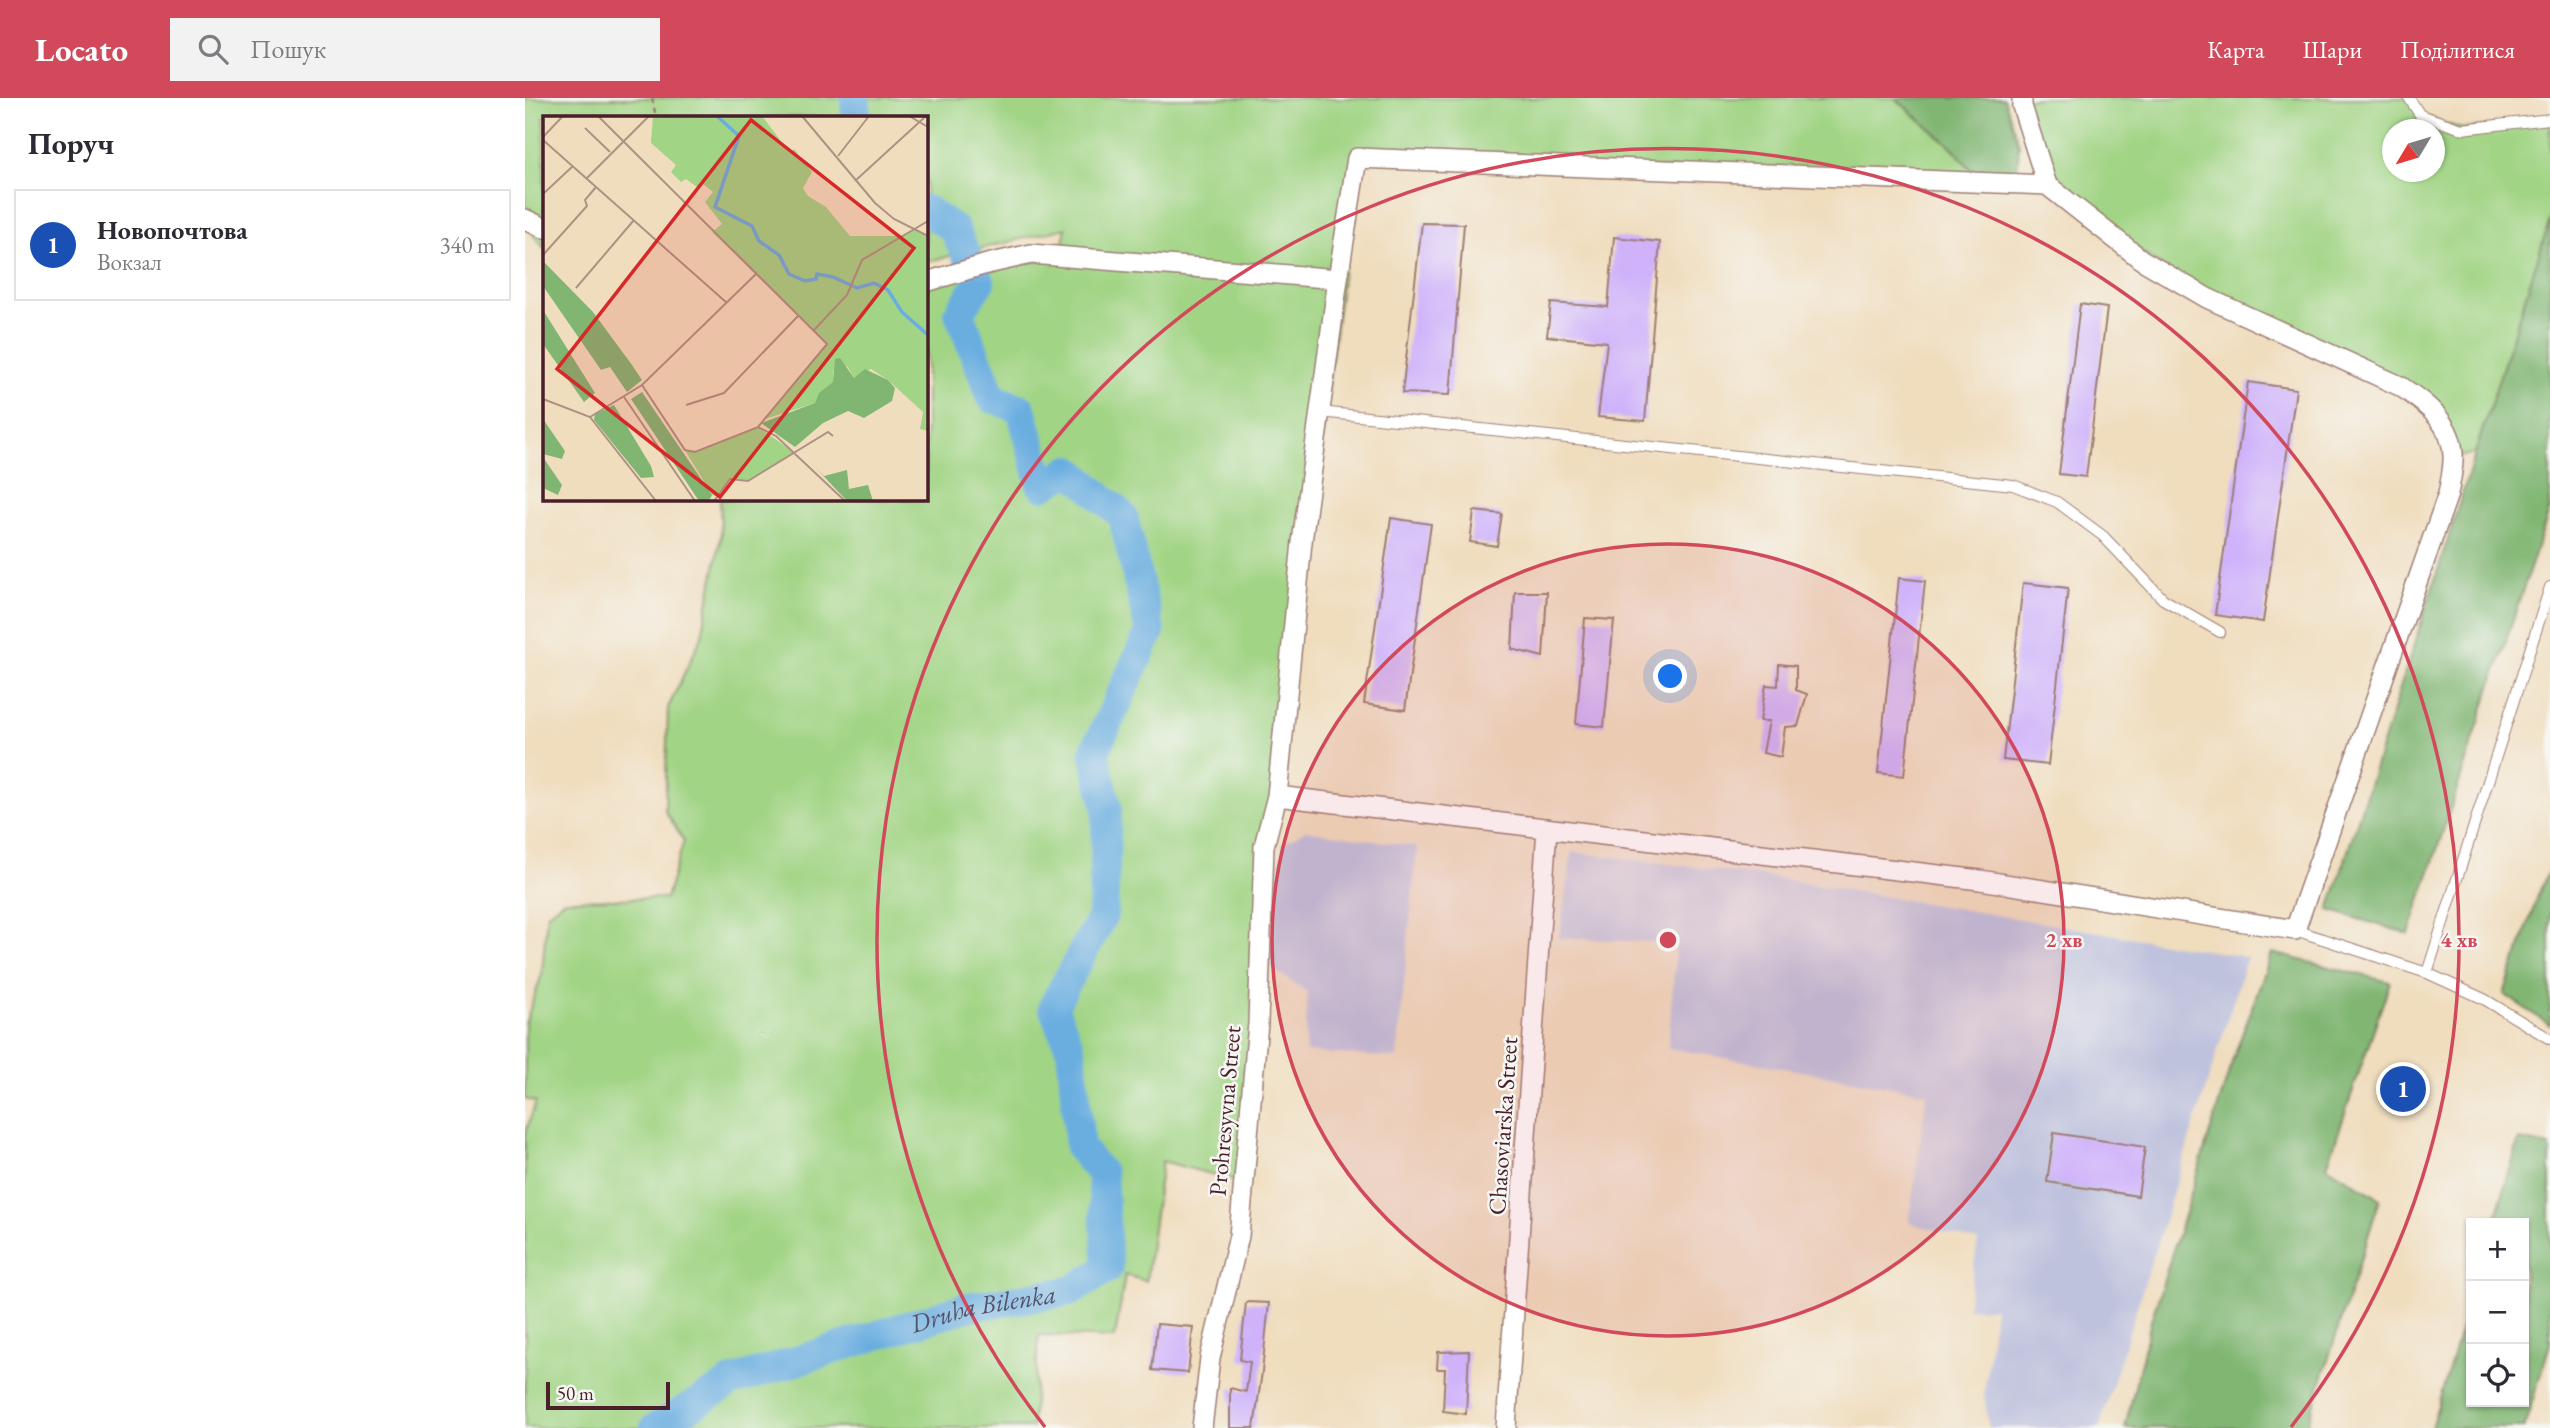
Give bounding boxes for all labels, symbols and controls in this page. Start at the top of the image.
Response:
search box [170,18,660,81]
text: Locato [35,28,128,71]
icon: search [194,30,232,68]
text: Пошук [250,32,326,66]
text: Карта [2207,34,2265,65]
text: Шари [2303,34,2362,65]
text: Поділитися [2400,34,2515,65]
inset map [543,116,927,500]
north arrow [2382,119,2445,182]
text: Поруч [28,124,114,163]
text: Новопочтова [97,213,248,247]
text: 1 [47,230,59,260]
text: 340 m [439,230,495,260]
text: Вокзал [97,247,162,277]
your location [1653,659,1687,693]
text: 2 хв [2046,926,2082,953]
text: 4 хв [2441,926,2477,953]
centre of rings [1656,928,1680,952]
street label: Prohresyvna Street [1202,1024,1247,1197]
street label: Chasoviarska Street [1481,1035,1524,1216]
pin: 1 [2380,1063,2426,1115]
map controls [2466,1218,2529,1407]
button: + [2466,1218,2529,1281]
water label: Druha Bilenka [905,1277,1058,1341]
button: − [2466,1281,2529,1344]
button: locate [2466,1344,2529,1407]
scale bar [546,1379,670,1411]
text: 50 m [557,1381,594,1406]

